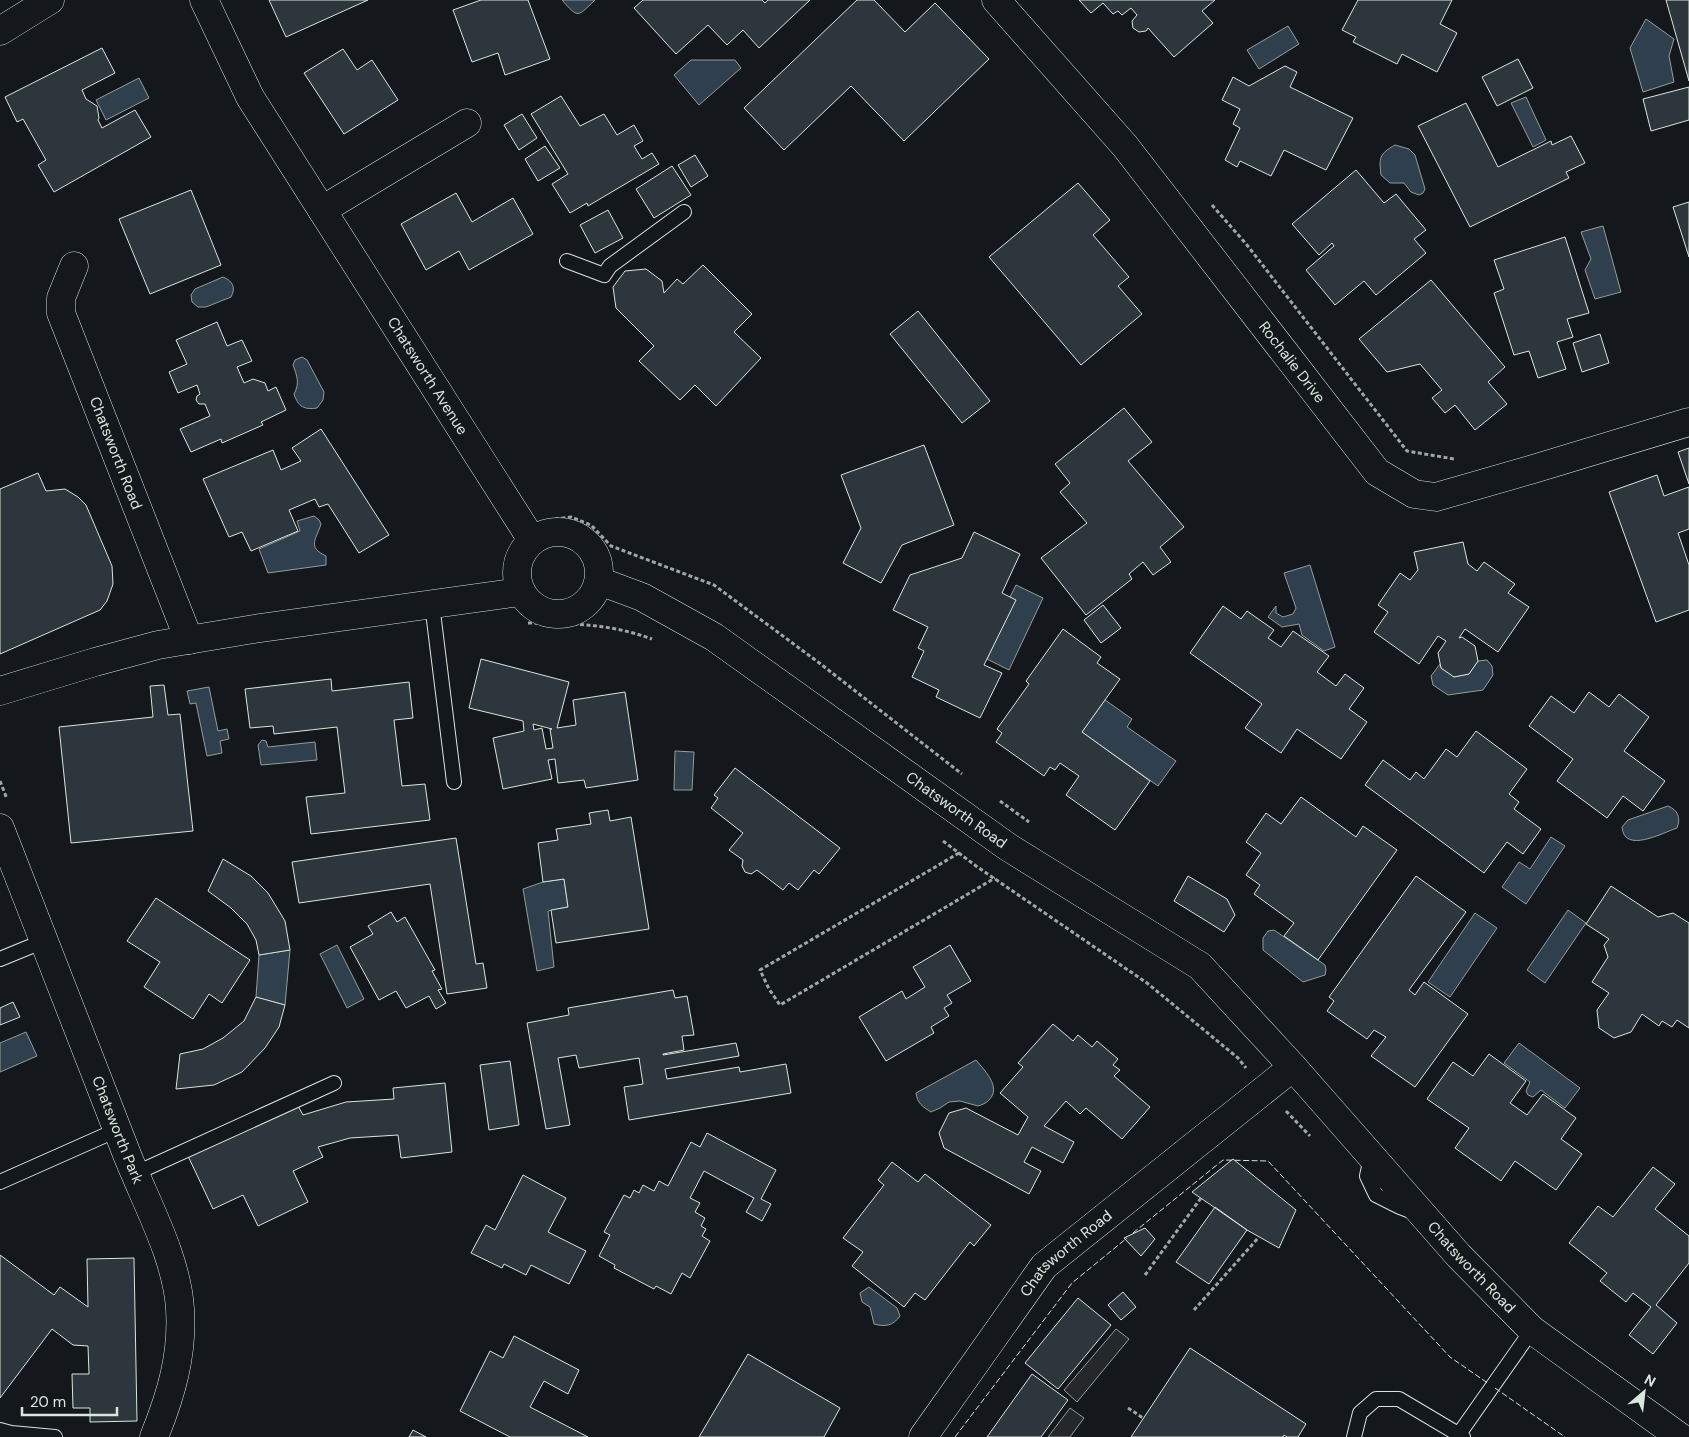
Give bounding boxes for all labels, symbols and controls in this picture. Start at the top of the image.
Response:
street label: Chatsworth Avenue [383,313,472,439]
street label: Rochalie Drive [1254,317,1330,407]
street label: Chatsworth Road [85,394,147,512]
street label: Chatsworth Road [902,767,1011,853]
street label: Chatsworth Park [87,1073,148,1187]
street label: Chatsworth Road [1015,1206,1116,1301]
street label: Chatsworth Road [1423,1217,1520,1318]
north arrow [1619,1367,1669,1417]
text: N [1641,1370,1659,1391]
scale bar [22,1384,118,1416]
text: 20 m [30,1392,66,1412]

